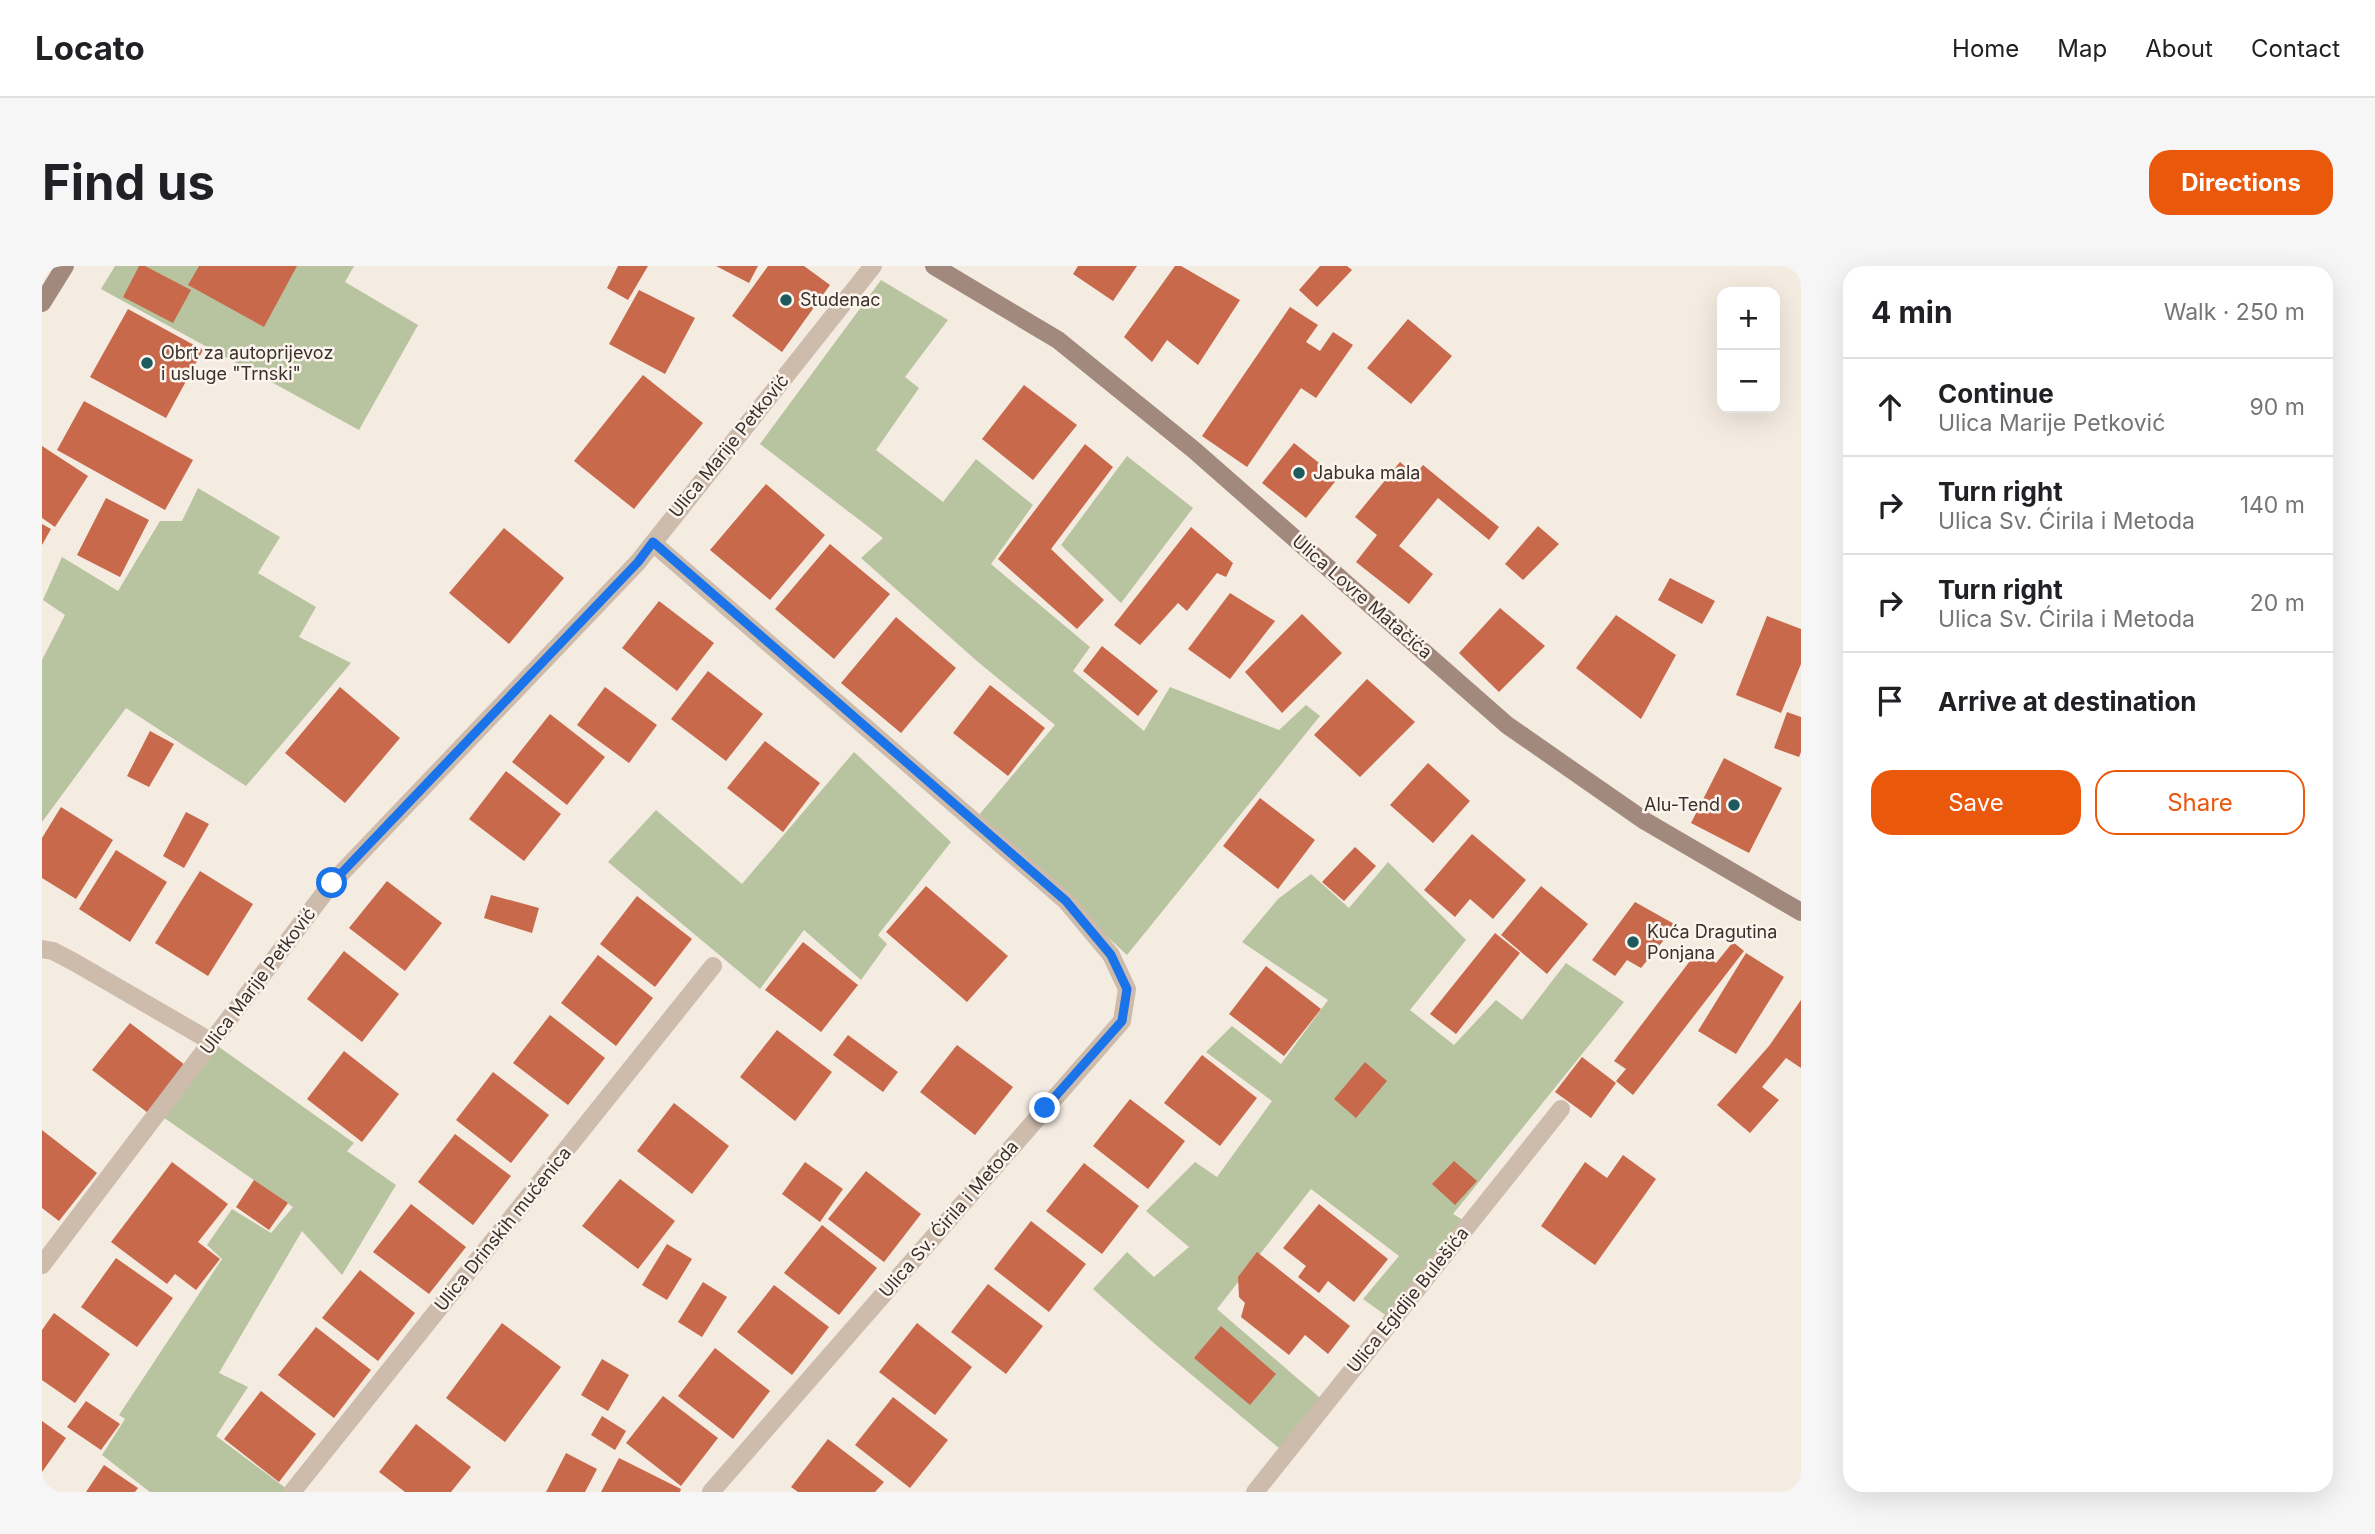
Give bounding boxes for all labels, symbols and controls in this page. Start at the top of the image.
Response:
text: Locato [35,28,145,68]
text: Home [1952,34,2019,63]
text: Map [2057,34,2107,63]
text: About [2145,34,2213,63]
text: Contact [2251,34,2340,63]
button: Directions [2149,150,2333,215]
text: Find us [42,153,215,212]
map controls [1717,287,1780,413]
button: + [1717,287,1780,350]
place label: Studenac [800,289,881,310]
marker: Studenac [778,292,794,308]
text: 4 min [1871,294,1953,330]
text: Walk · 250 m [2164,298,2305,326]
place label: Obrt za autoprijevoz i usluge "Trnski" [161,342,333,384]
button: − [1717,350,1780,413]
marker: Obrt za autoprijevoz i usluge "Trnski" [139,355,155,371]
street label: Ulica Marije Petković [664,370,793,521]
text: Continue [1938,378,2054,409]
icon: ahead [1871,388,1909,426]
text: 90 m [2250,393,2305,421]
text: Ulica Marije Petković [1938,409,2165,437]
place label: Jabuka mala [1313,462,1420,483]
marker: Jabuka mala [1291,465,1307,481]
text: Turn right [1938,476,2063,507]
icon: right [1871,486,1909,524]
text: 140 m [2240,491,2305,519]
text: Ulica Sv. Ćirila i Metoda [1938,507,2195,535]
street label: Ulica Lovre Matačića [1288,530,1436,663]
text: Turn right [1938,574,2063,605]
icon: right [1871,584,1909,622]
text: 20 m [2250,589,2305,617]
text: Ulica Sv. Ćirila i Metoda [1938,605,2195,633]
icon: arrive [1871,682,1909,720]
text: Arrive at destination [1938,686,2197,717]
button: Save [1871,770,2081,835]
button: Share [2095,770,2305,835]
place label: Alu-Tend [1644,794,1720,815]
marker: Alu-Tend [1726,797,1742,813]
route start [316,867,347,898]
street label: Ulica Marije Petković [196,903,320,1058]
place label: Kuća Dragutina Ponjana [1647,921,1777,963]
marker: Kuća Dragutina Ponjana [1625,934,1641,950]
route end [1029,1092,1060,1123]
street label: Ulica Sv. Ćirila i Metoda [874,1135,1023,1301]
street label: Ulica Drinskih mučenica [430,1142,575,1315]
street label: Ulica Egidije Bulešića [1343,1223,1473,1377]

